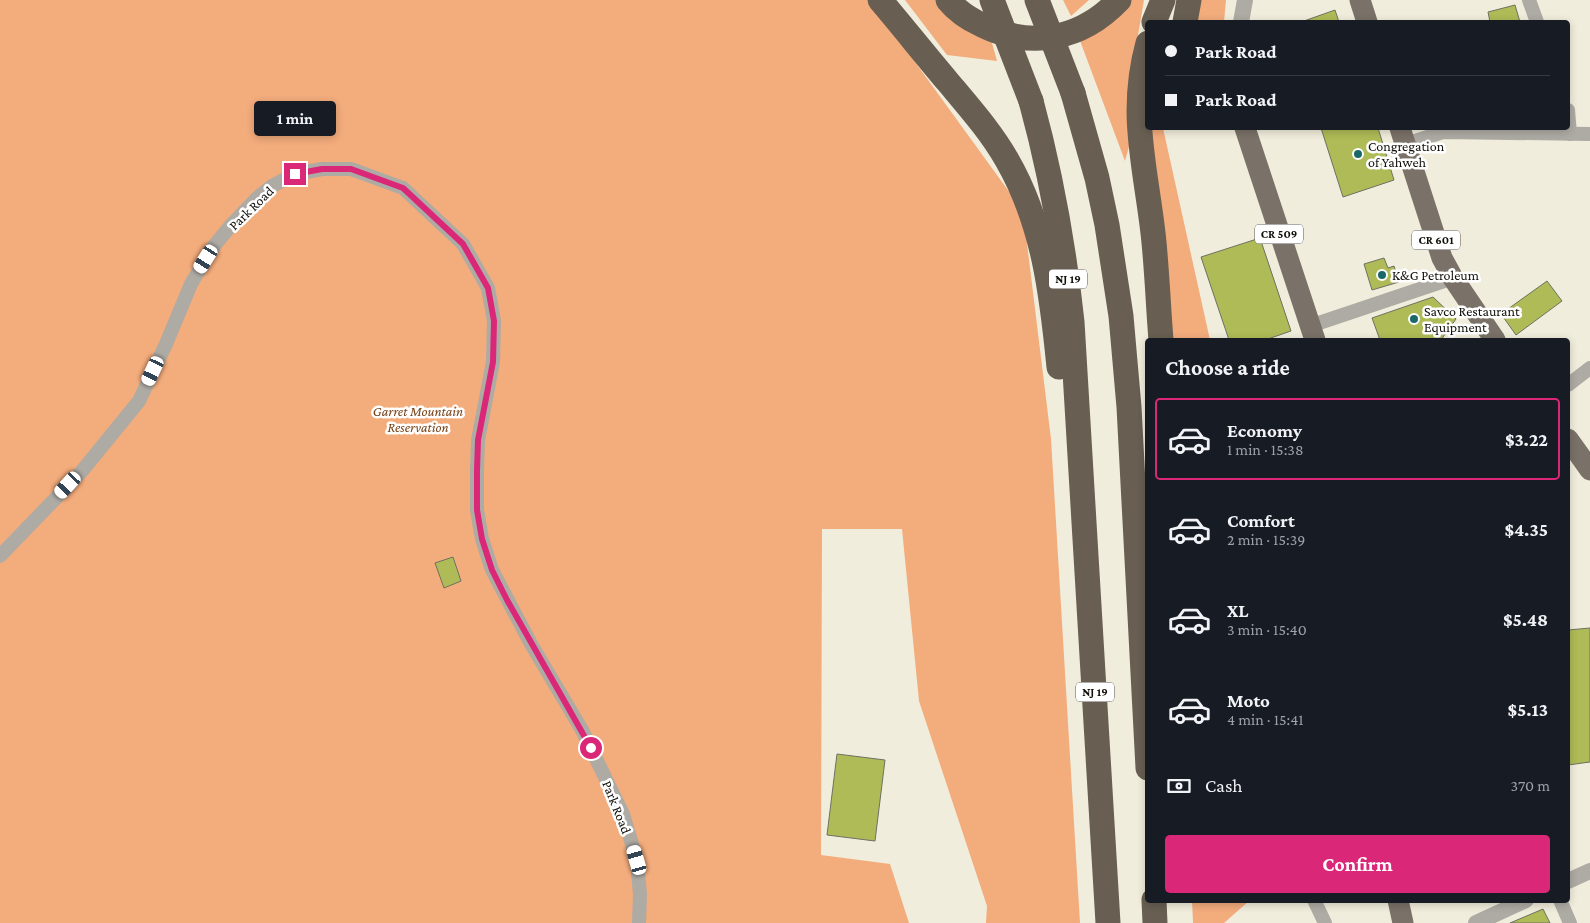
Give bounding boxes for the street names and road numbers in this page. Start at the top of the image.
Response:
street label: Park Road [225,182,277,233]
road number: CR 509 [1255,224,1303,243]
road number: CR 601 [1412,230,1460,250]
road number: NJ 19 [1049,270,1087,288]
road number: NJ 19 [1076,682,1114,702]
street label: Park Road [599,778,635,836]

